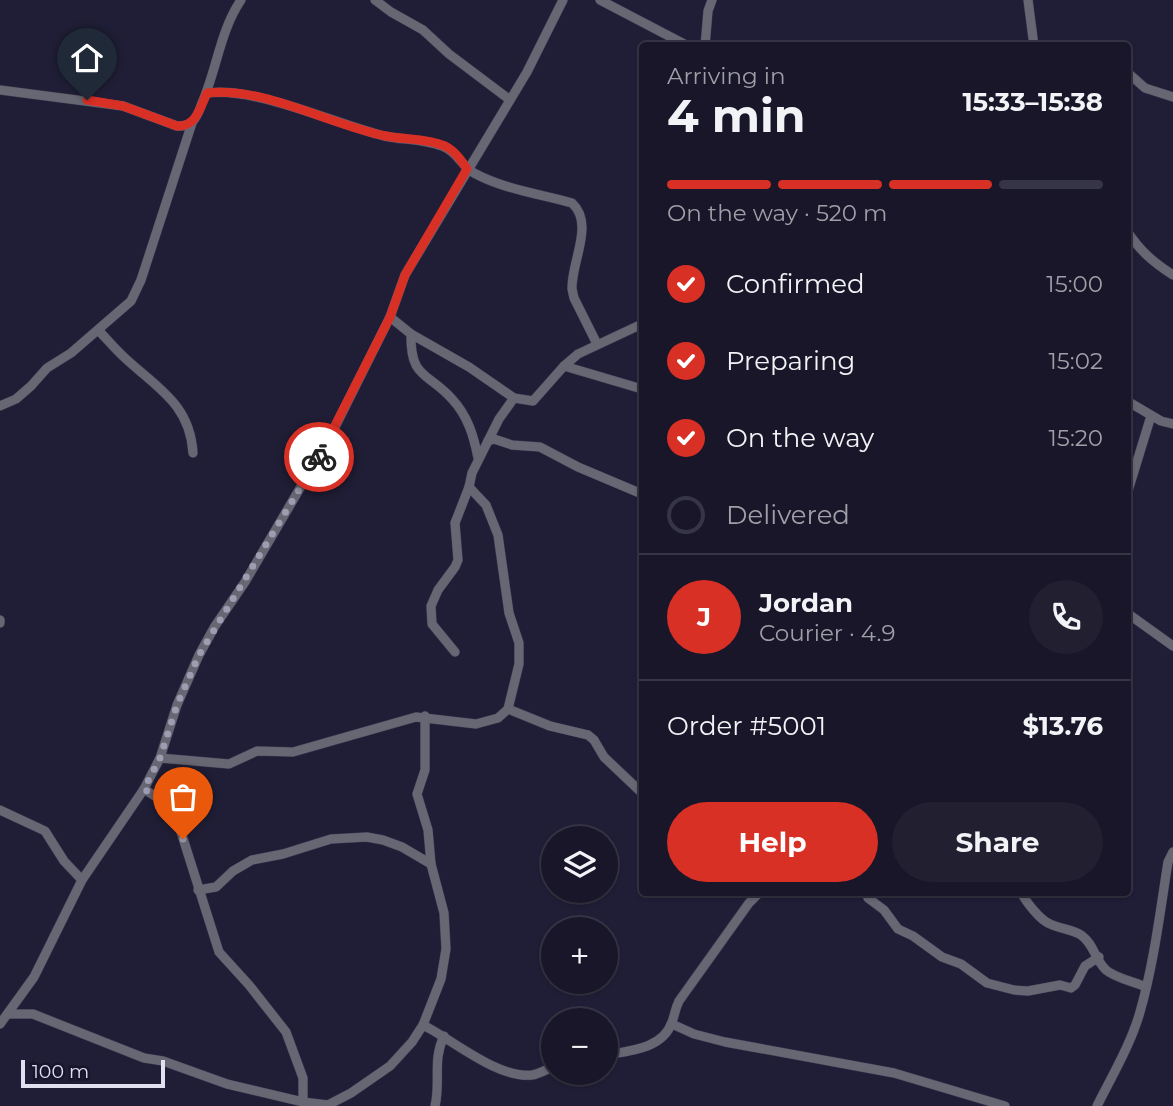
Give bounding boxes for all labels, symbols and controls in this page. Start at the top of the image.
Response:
pin [57,28,117,100]
icon: home [68,39,106,77]
text: Arriving in [667,62,786,90]
text: 15:33–15:38 [962,86,1103,118]
text: 4 min [667,87,806,144]
text: On the way · 520 m [667,199,887,227]
icon: check [667,265,705,303]
text: Confirmed [726,268,865,300]
text: 15:00 [1046,270,1103,298]
icon: check [667,342,705,380]
text: Preparing [726,345,855,377]
text: 15:02 [1049,347,1103,375]
icon: check [667,419,705,457]
courier [284,422,354,492]
text: On the way [726,422,874,454]
text: 15:20 [1049,424,1103,452]
icon: bike [300,438,338,476]
text: Delivered [726,499,850,531]
button: phone [1029,580,1103,654]
text: Jordan [759,587,853,619]
text: J [697,601,711,633]
text: Courier · 4.9 [759,619,895,647]
text: Order #5001 [667,710,826,742]
text: $13.76 [1023,710,1103,742]
pin [153,767,213,839]
icon: bag [164,778,202,816]
button: Help [667,802,878,882]
button: Share [892,802,1103,882]
map controls [541,826,618,1085]
button: layers [541,826,618,903]
button: + [541,917,618,994]
button: − [541,1008,618,1085]
scale bar [21,1057,164,1089]
text: 100 m [32,1060,89,1083]

